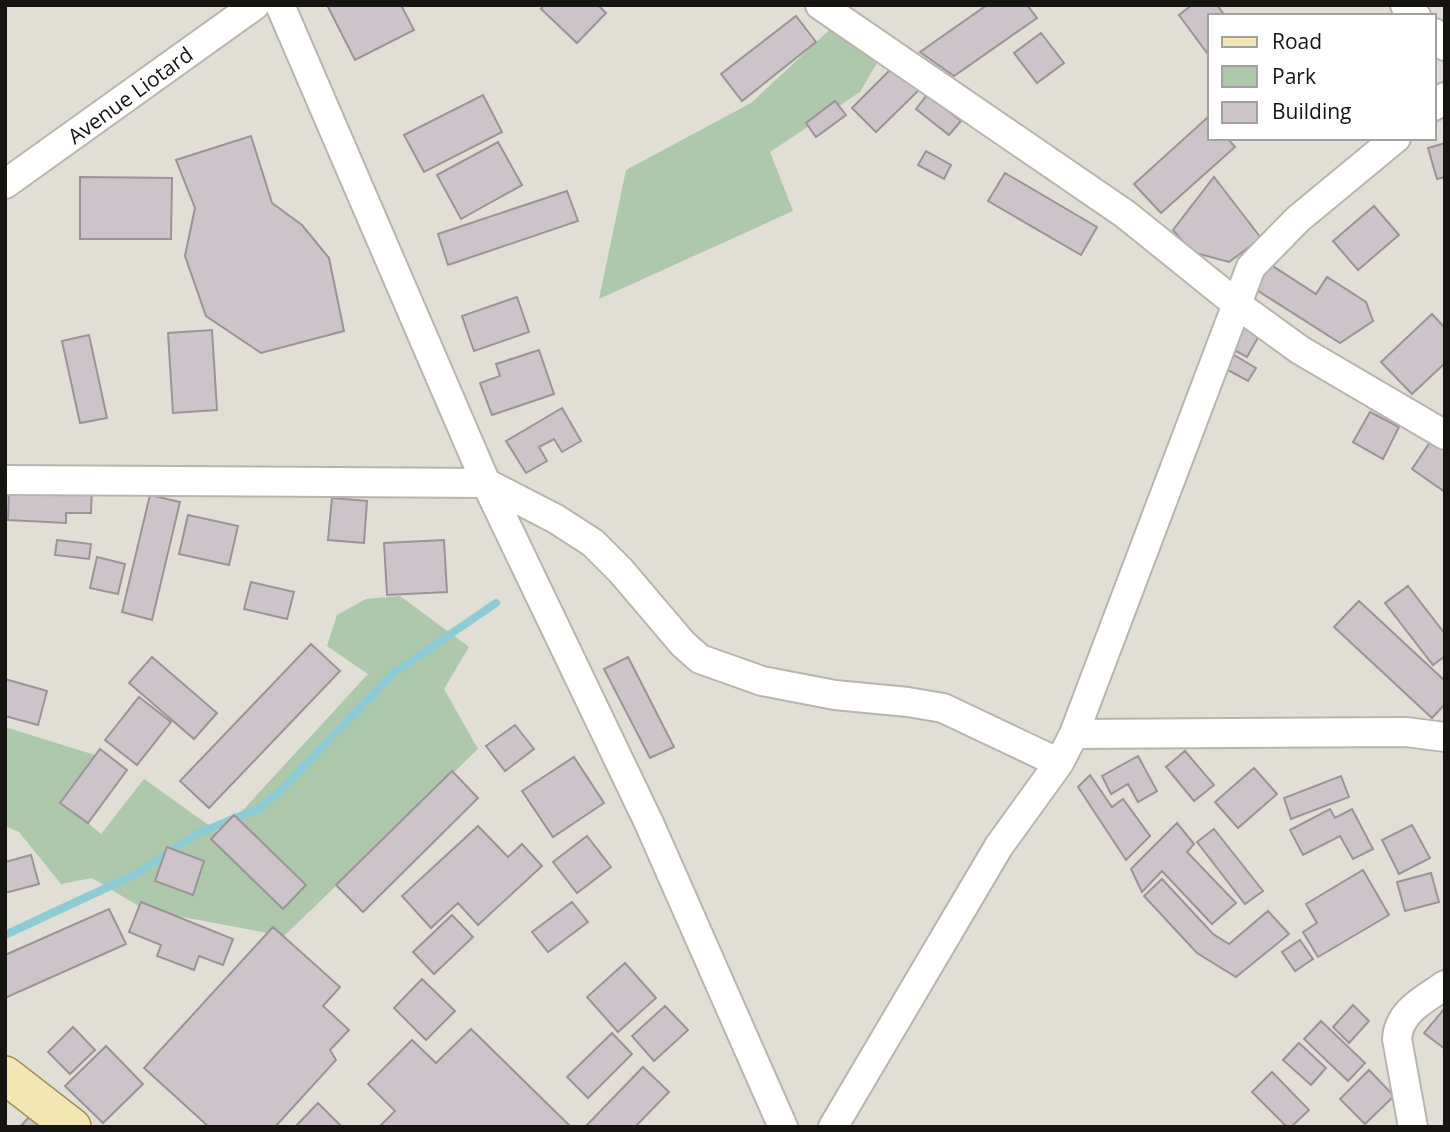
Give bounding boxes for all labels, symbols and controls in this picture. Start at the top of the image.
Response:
legend [1208,14,1436,140]
text: Road [1272,27,1322,55]
street label: Avenue Liotard [62,40,198,150]
text: Park [1272,62,1316,90]
text: Building [1272,97,1351,125]

